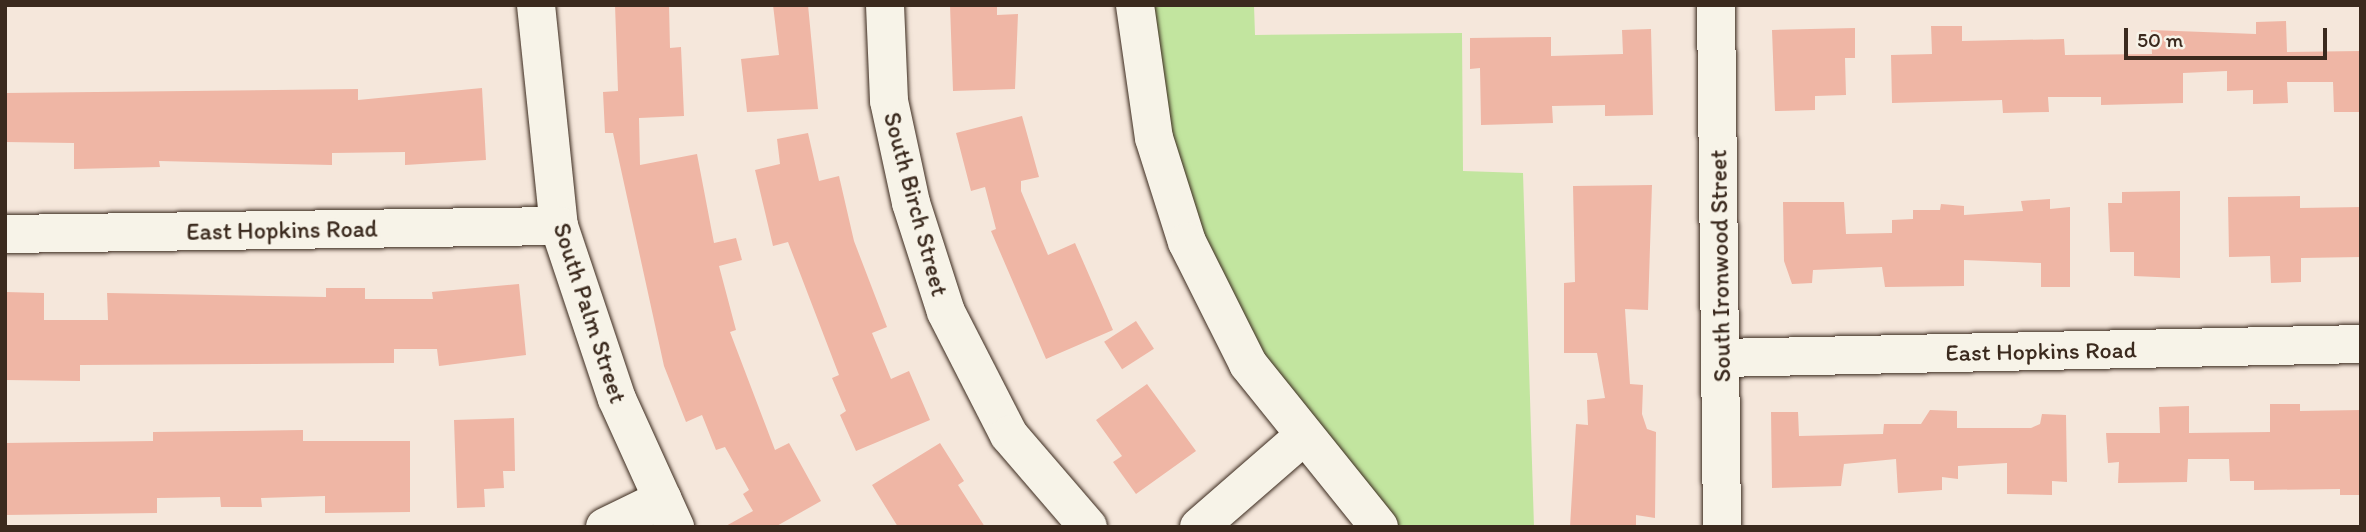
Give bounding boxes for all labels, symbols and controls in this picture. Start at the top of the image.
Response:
scale bar [2128,14,2331,58]
text: 50 m [2137,27,2183,52]
street label: South Birch Street [878,109,954,299]
street label: South Ironwood Street [1704,150,1736,382]
street label: East Hopkins Road [186,214,378,246]
street label: South Palm Street [548,220,632,406]
street label: East Hopkins Road [1945,335,2137,367]

